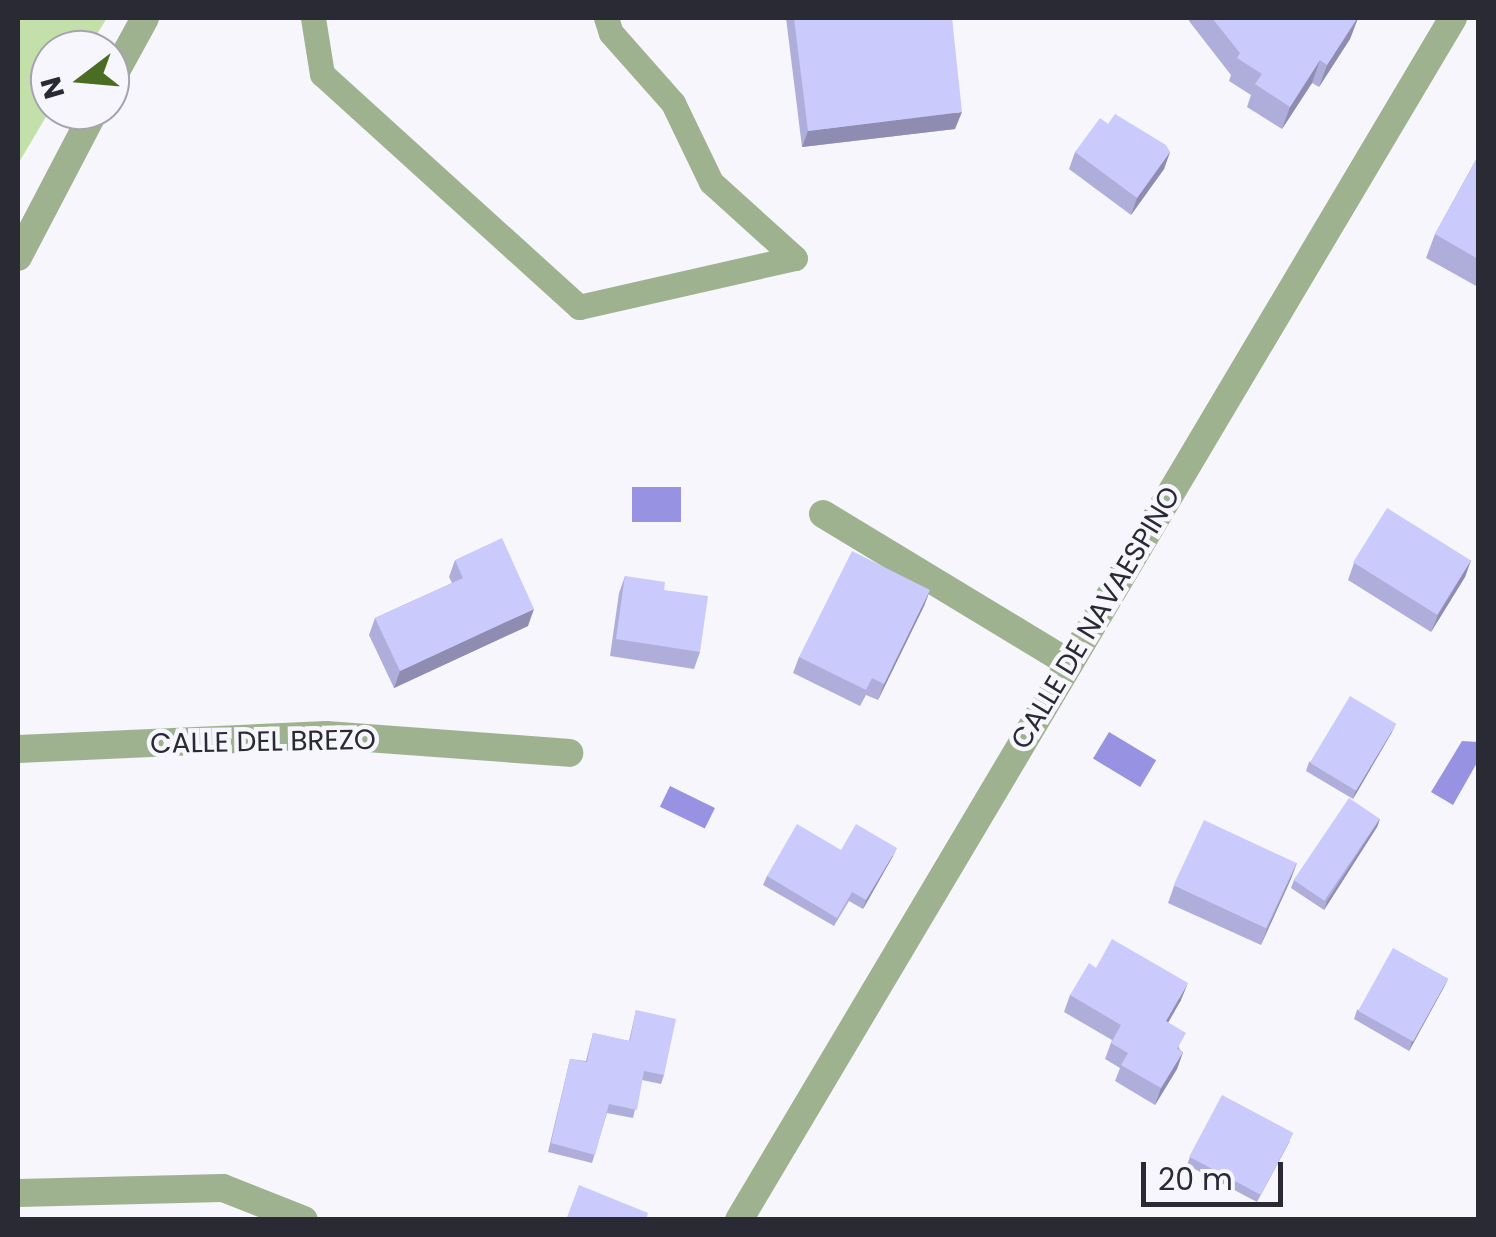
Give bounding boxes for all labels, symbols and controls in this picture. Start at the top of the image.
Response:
north arrow [30,30,130,130]
text: N [31,72,74,103]
street label: CALLE DE NAVAESPINO [1004,481,1188,755]
street label: CALLE DEL BREZO [150,723,376,761]
scale bar [1146,1142,1288,1204]
text: 20 m [1158,1158,1233,1201]

